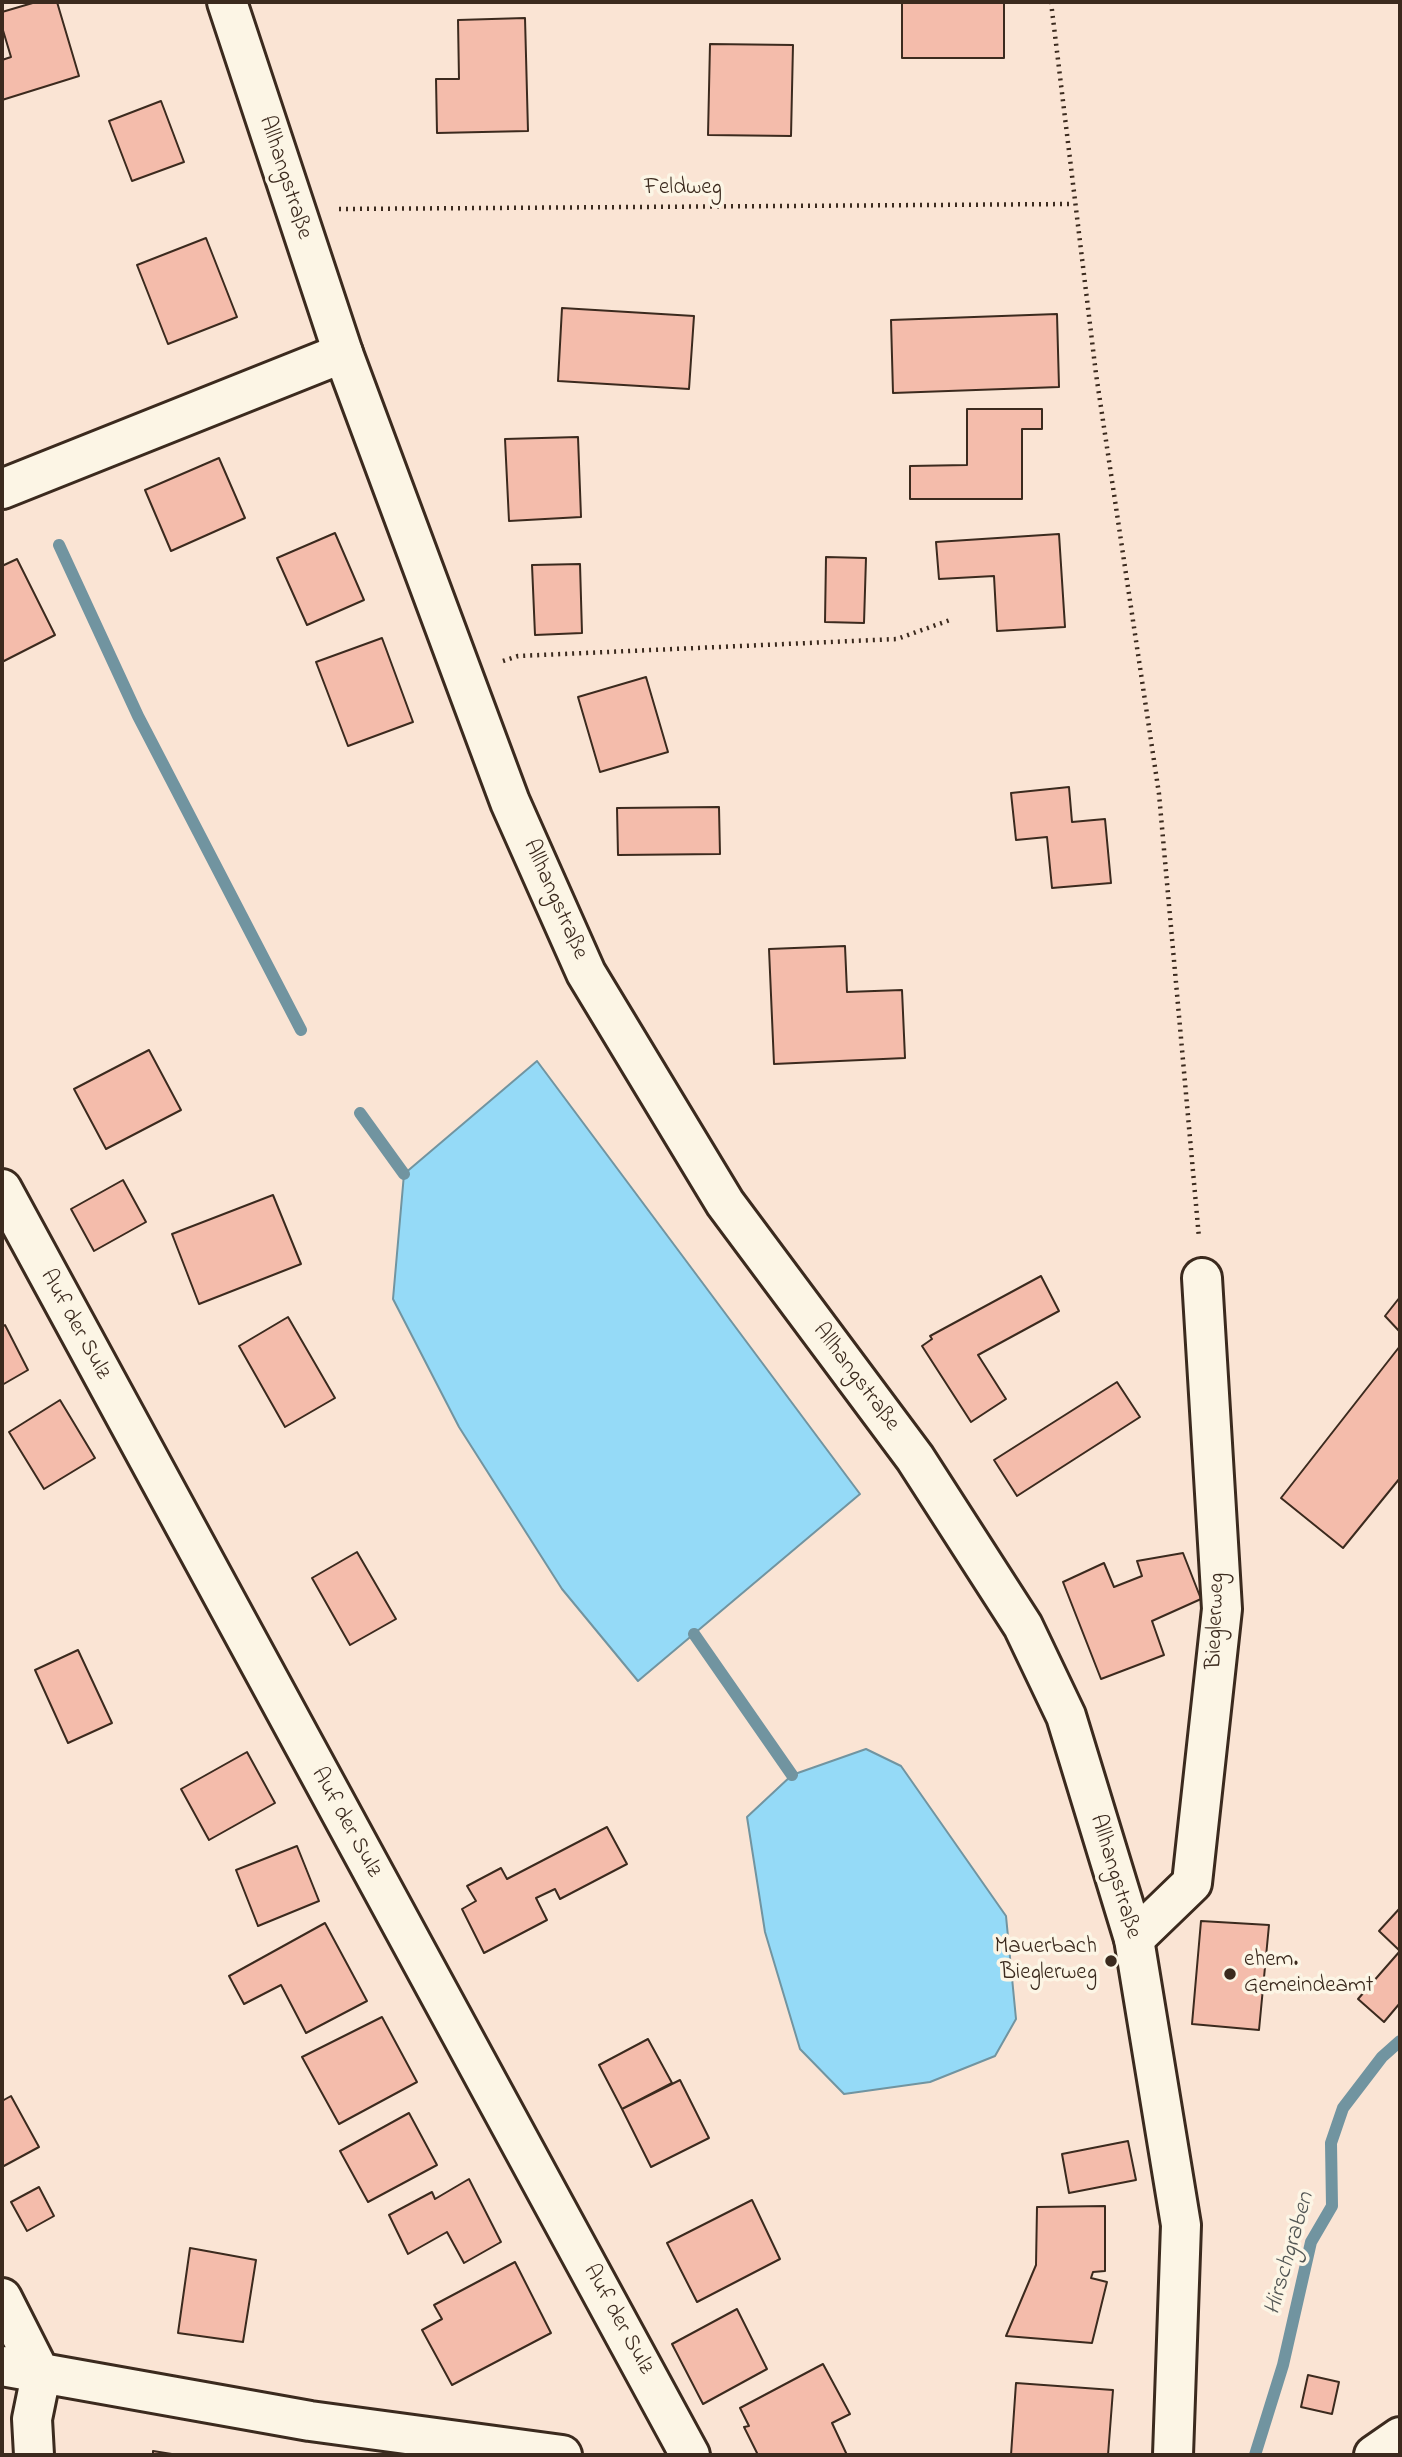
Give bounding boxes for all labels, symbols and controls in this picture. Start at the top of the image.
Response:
street label: Allhangstraße [251,113,317,243]
street label: Feldweg [644,175,722,203]
street label: Allhangstraße [515,836,593,964]
street label: Auf der Sulz [33,1265,115,1385]
street label: Allhangstraße [805,1318,905,1438]
street label: Bieglerweg [1202,1572,1232,1670]
street label: Auf der Sulz [304,1763,386,1883]
street label: Allhangstraße [1082,1812,1146,1942]
place label: Mauerbach Bieglerweg [994,1934,1097,1988]
place label: ehem. Gemeindeamt [1244,1947,1374,2001]
marker: Mauerbach Bieglerweg [1103,1953,1119,1969]
marker: ehem. Gemeindeamt [1222,1966,1238,1982]
water label: Hirschgraben [1260,2189,1322,2319]
street label: Auf der Sulz [576,2260,658,2380]

